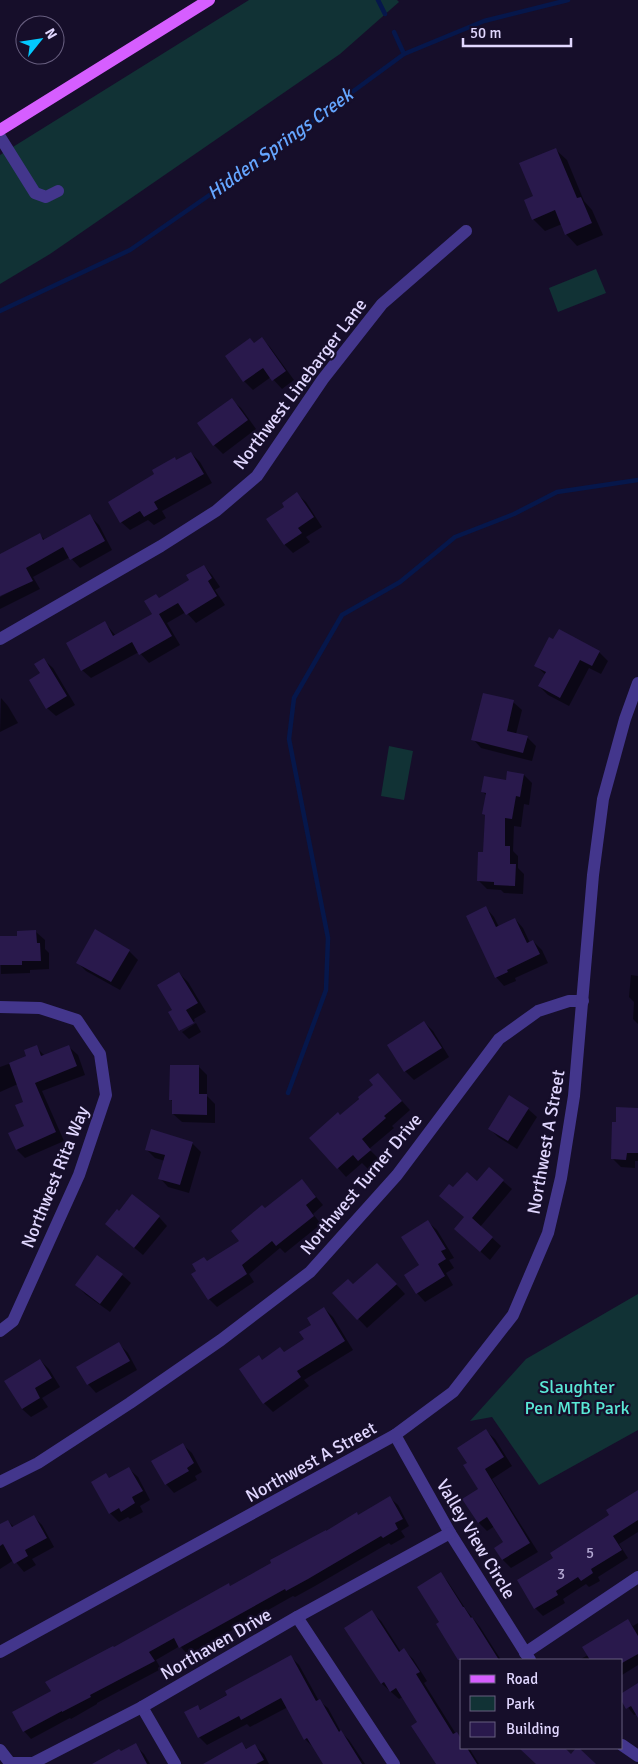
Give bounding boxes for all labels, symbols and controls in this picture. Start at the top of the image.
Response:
north arrow [15,15,65,65]
scale bar [463,15,570,47]
text: 50 m [470,24,501,42]
text: N [41,25,61,42]
water label: Hidden Springs Creek [202,82,359,205]
street label: Northwest Linebarger Lane [228,294,372,474]
street label: Northwest A Street [522,1068,570,1216]
street label: Northwest Rita Way [16,1102,94,1251]
street label: Northwest Turner Drive [295,1109,427,1259]
park label: Slaughter Pen MTB Park [524,1376,630,1419]
street label: Northwest A Street [242,1417,380,1507]
street label: Valley View Circle [432,1475,520,1603]
house number: 5 [586,1544,594,1562]
house number: 3 [557,1565,565,1583]
street label: Northaven Drive [157,1603,275,1685]
legend [460,1659,623,1749]
text: Road [506,1670,538,1688]
text: Park [506,1695,535,1713]
text: Building [506,1720,560,1738]

